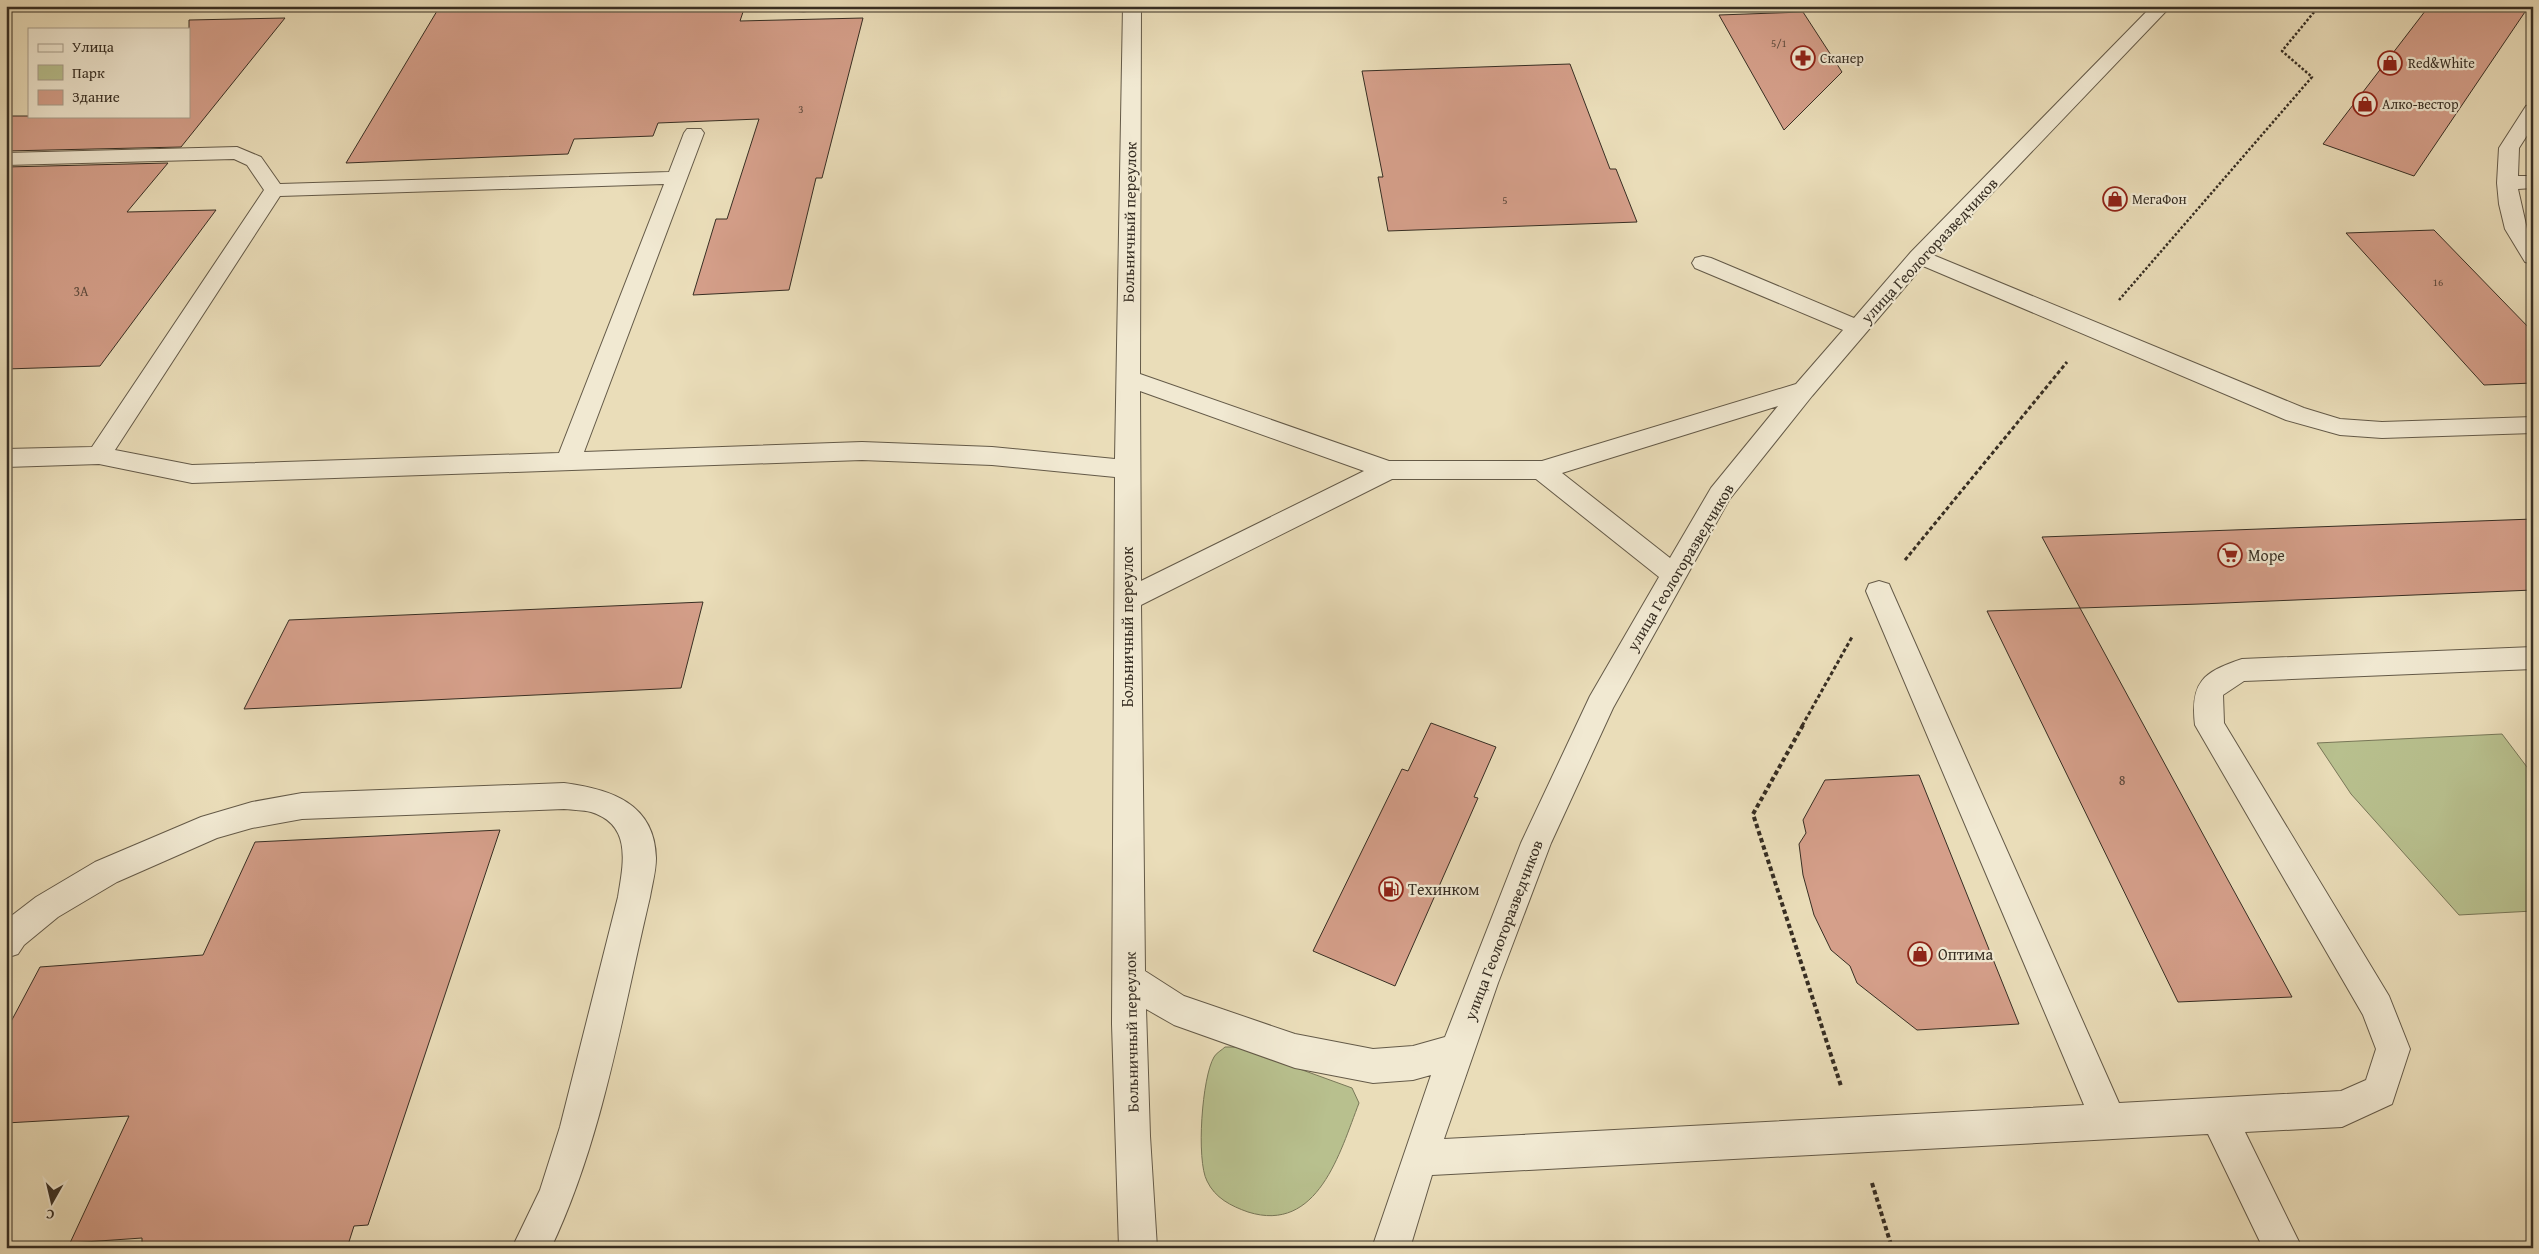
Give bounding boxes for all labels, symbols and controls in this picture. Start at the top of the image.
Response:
legend [28,28,190,118]
house number: 5/1 [1771,35,1787,51]
text: Улица [72,36,115,57]
pharmacy icon: Сканер [1790,45,1816,71]
place label: Сканер [1820,48,1864,68]
shop icon: Red&White [2377,50,2403,76]
place label: Red&White [2408,53,2475,73]
text: Парк [72,62,105,83]
text: Здание [72,86,120,107]
shop icon: Алко-вестор [2352,91,2378,117]
place label: Алко-вестор [2382,94,2459,114]
house number: 3 [798,101,804,117]
street label: Больничный переулок [1116,141,1142,303]
street label: улица Геологоразведчиков [1854,172,2003,329]
shop icon: МегаФон [2102,186,2128,212]
place label: МегаФон [2132,189,2187,209]
house number: 5 [1502,192,1508,208]
house number: 16 [2433,274,2443,290]
house number: 3А [73,281,89,301]
street label: улица Геологоразведчиков [1620,479,1740,656]
supermarket icon: Море [2217,542,2243,568]
place label: Море [2248,543,2285,567]
street label: Больничный переулок [1115,546,1139,707]
house number: 8 [2119,770,2126,790]
street label: улица Геологоразведчиков [1457,836,1549,1025]
fuel station icon: Техинком [1378,876,1404,902]
place label: Техинком [1408,877,1479,901]
shop icon: Оптима [1907,941,1933,967]
place label: Оптима [1938,942,1993,966]
street label: Больничный переулок [1118,951,1144,1113]
north arrow [28,1176,78,1226]
text: С [45,1204,56,1225]

